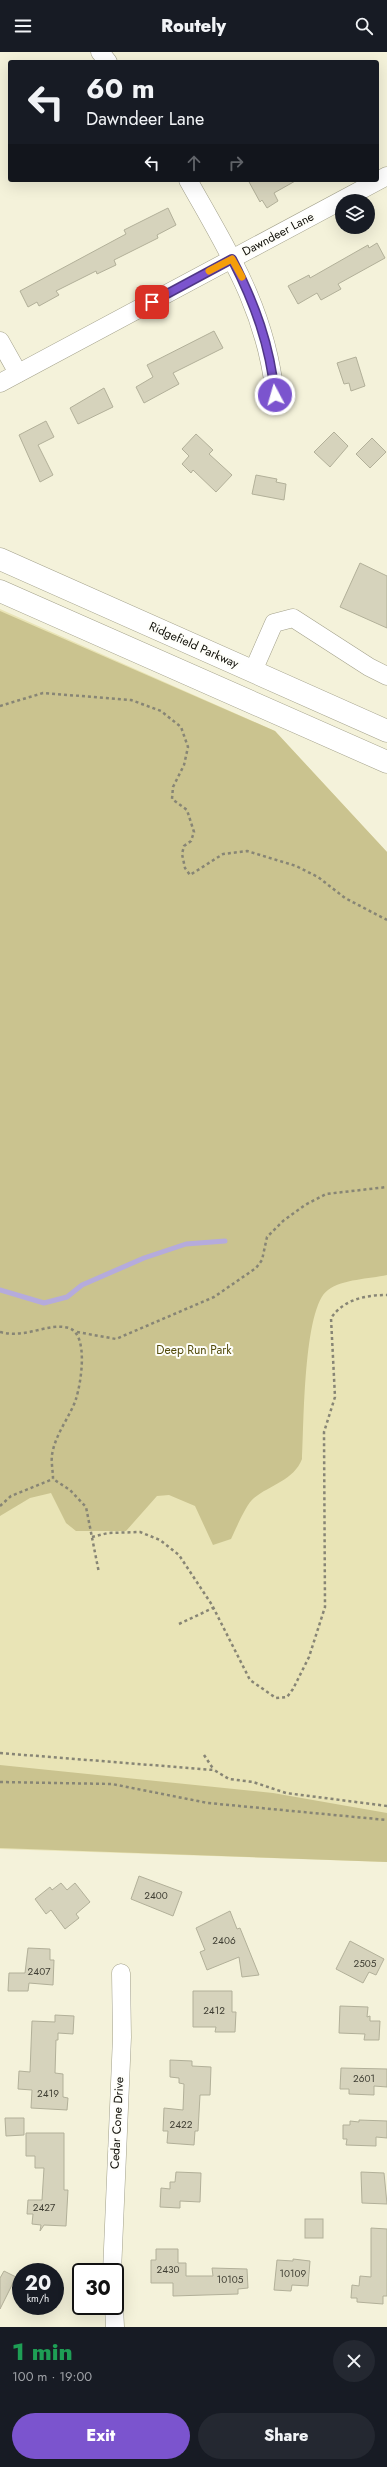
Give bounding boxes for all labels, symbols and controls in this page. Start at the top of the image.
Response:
text: Routely [161,13,226,39]
icon: menu [12,15,34,37]
icon: search [353,15,375,37]
text: 60 m [86,68,155,109]
icon: left [20,76,72,128]
text: Dawndeer Lane [86,106,204,132]
icon: left [141,152,163,174]
icon: ahead [183,152,205,174]
icon: right [225,152,247,174]
map controls [335,194,375,234]
button: layers [335,194,375,234]
street label: Dawndeer Lane [239,208,317,260]
pin [135,285,169,319]
icon: arrive [141,291,163,313]
position arrow [254,374,296,416]
street label: Ridgefield Parkway [146,617,242,673]
park label: Deep Run Park [156,1341,232,1359]
house number: 2400 [144,1888,168,1903]
house number: 2406 [212,1933,236,1948]
house number: 2505 [354,1956,377,1971]
house number: 2407 [28,1964,51,1979]
house number: 2412 [203,2003,225,2018]
house number: 2601 [353,2071,375,2086]
street label: Cedar Cone Drive [106,2076,128,2170]
house number: 2419 [37,2086,59,2101]
house number: 2422 [170,2117,193,2132]
house number: 2427 [33,2200,56,2215]
house number: 2430 [157,2262,179,2277]
speed limit sign: 30 [72,2263,124,2315]
house number: 10109 [280,2266,307,2281]
text: 20 [25,2269,51,2298]
house number: 10105 [217,2272,244,2287]
text: km/h [27,2291,49,2306]
text: 1 min [12,2334,73,2369]
button: close [333,2340,375,2382]
text: 100 m · 19:00 [12,2367,92,2386]
button: Exit [12,2413,190,2459]
button: Share [198,2413,375,2459]

